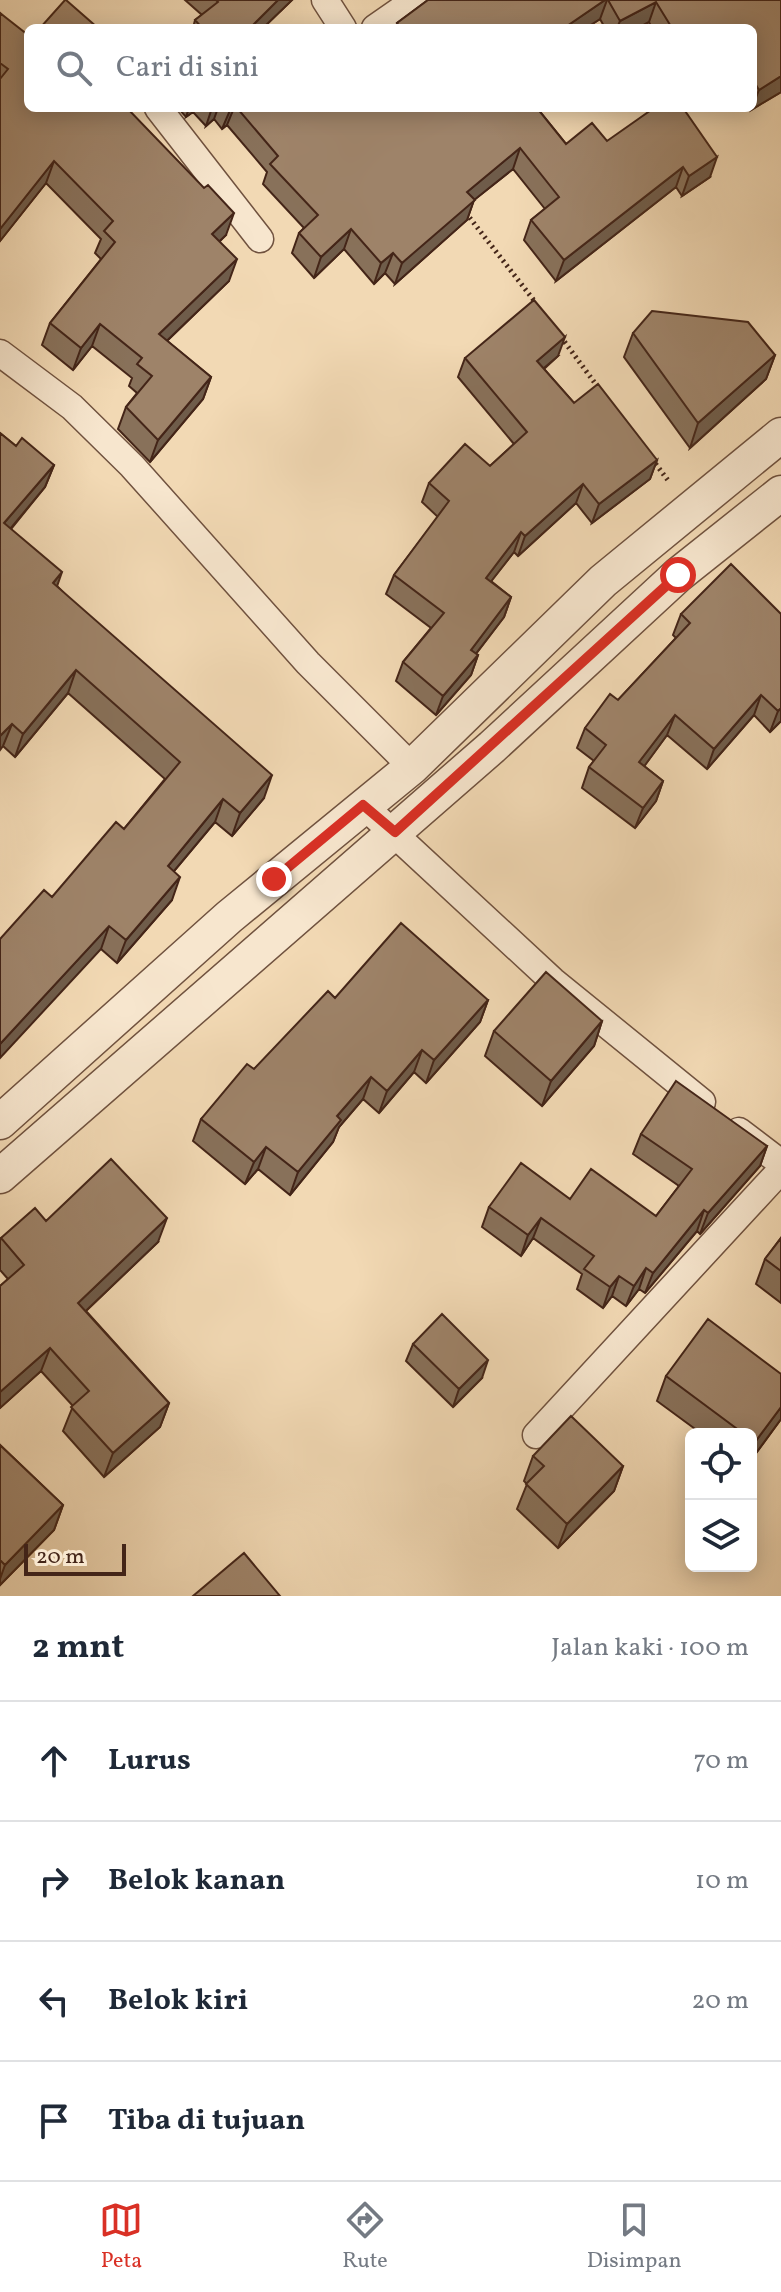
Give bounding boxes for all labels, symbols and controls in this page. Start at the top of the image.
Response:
search box [24,24,757,112]
icon: search [52,46,96,90]
text: Cari di sini [116,47,259,89]
route start [660,557,696,593]
route end [256,861,292,897]
map controls [685,1428,757,1572]
button: locate [685,1428,757,1500]
button: layers [685,1500,757,1572]
scale bar [24,1540,126,1576]
text: 20 m [36,1542,85,1573]
text: 2 mnt [32,1625,124,1672]
text: Jalan kaki · 100 m [551,1630,749,1666]
icon: ahead [32,1739,76,1783]
text: Lurus [108,1740,191,1782]
text: 70 m [694,1743,749,1779]
icon: right [32,1859,76,1903]
text: Belok kanan [108,1860,285,1902]
text: 10 m [695,1863,749,1899]
icon: left [32,1979,76,2023]
text: Belok kiri [108,1980,248,2022]
text: 20 m [691,1983,749,2019]
icon: arrive [32,2099,76,2143]
text: Tiba di tujuan [108,2100,305,2142]
tab: Peta [99,2198,143,2277]
tab: Rute [342,2198,388,2277]
tab: Disimpan [587,2198,682,2277]

